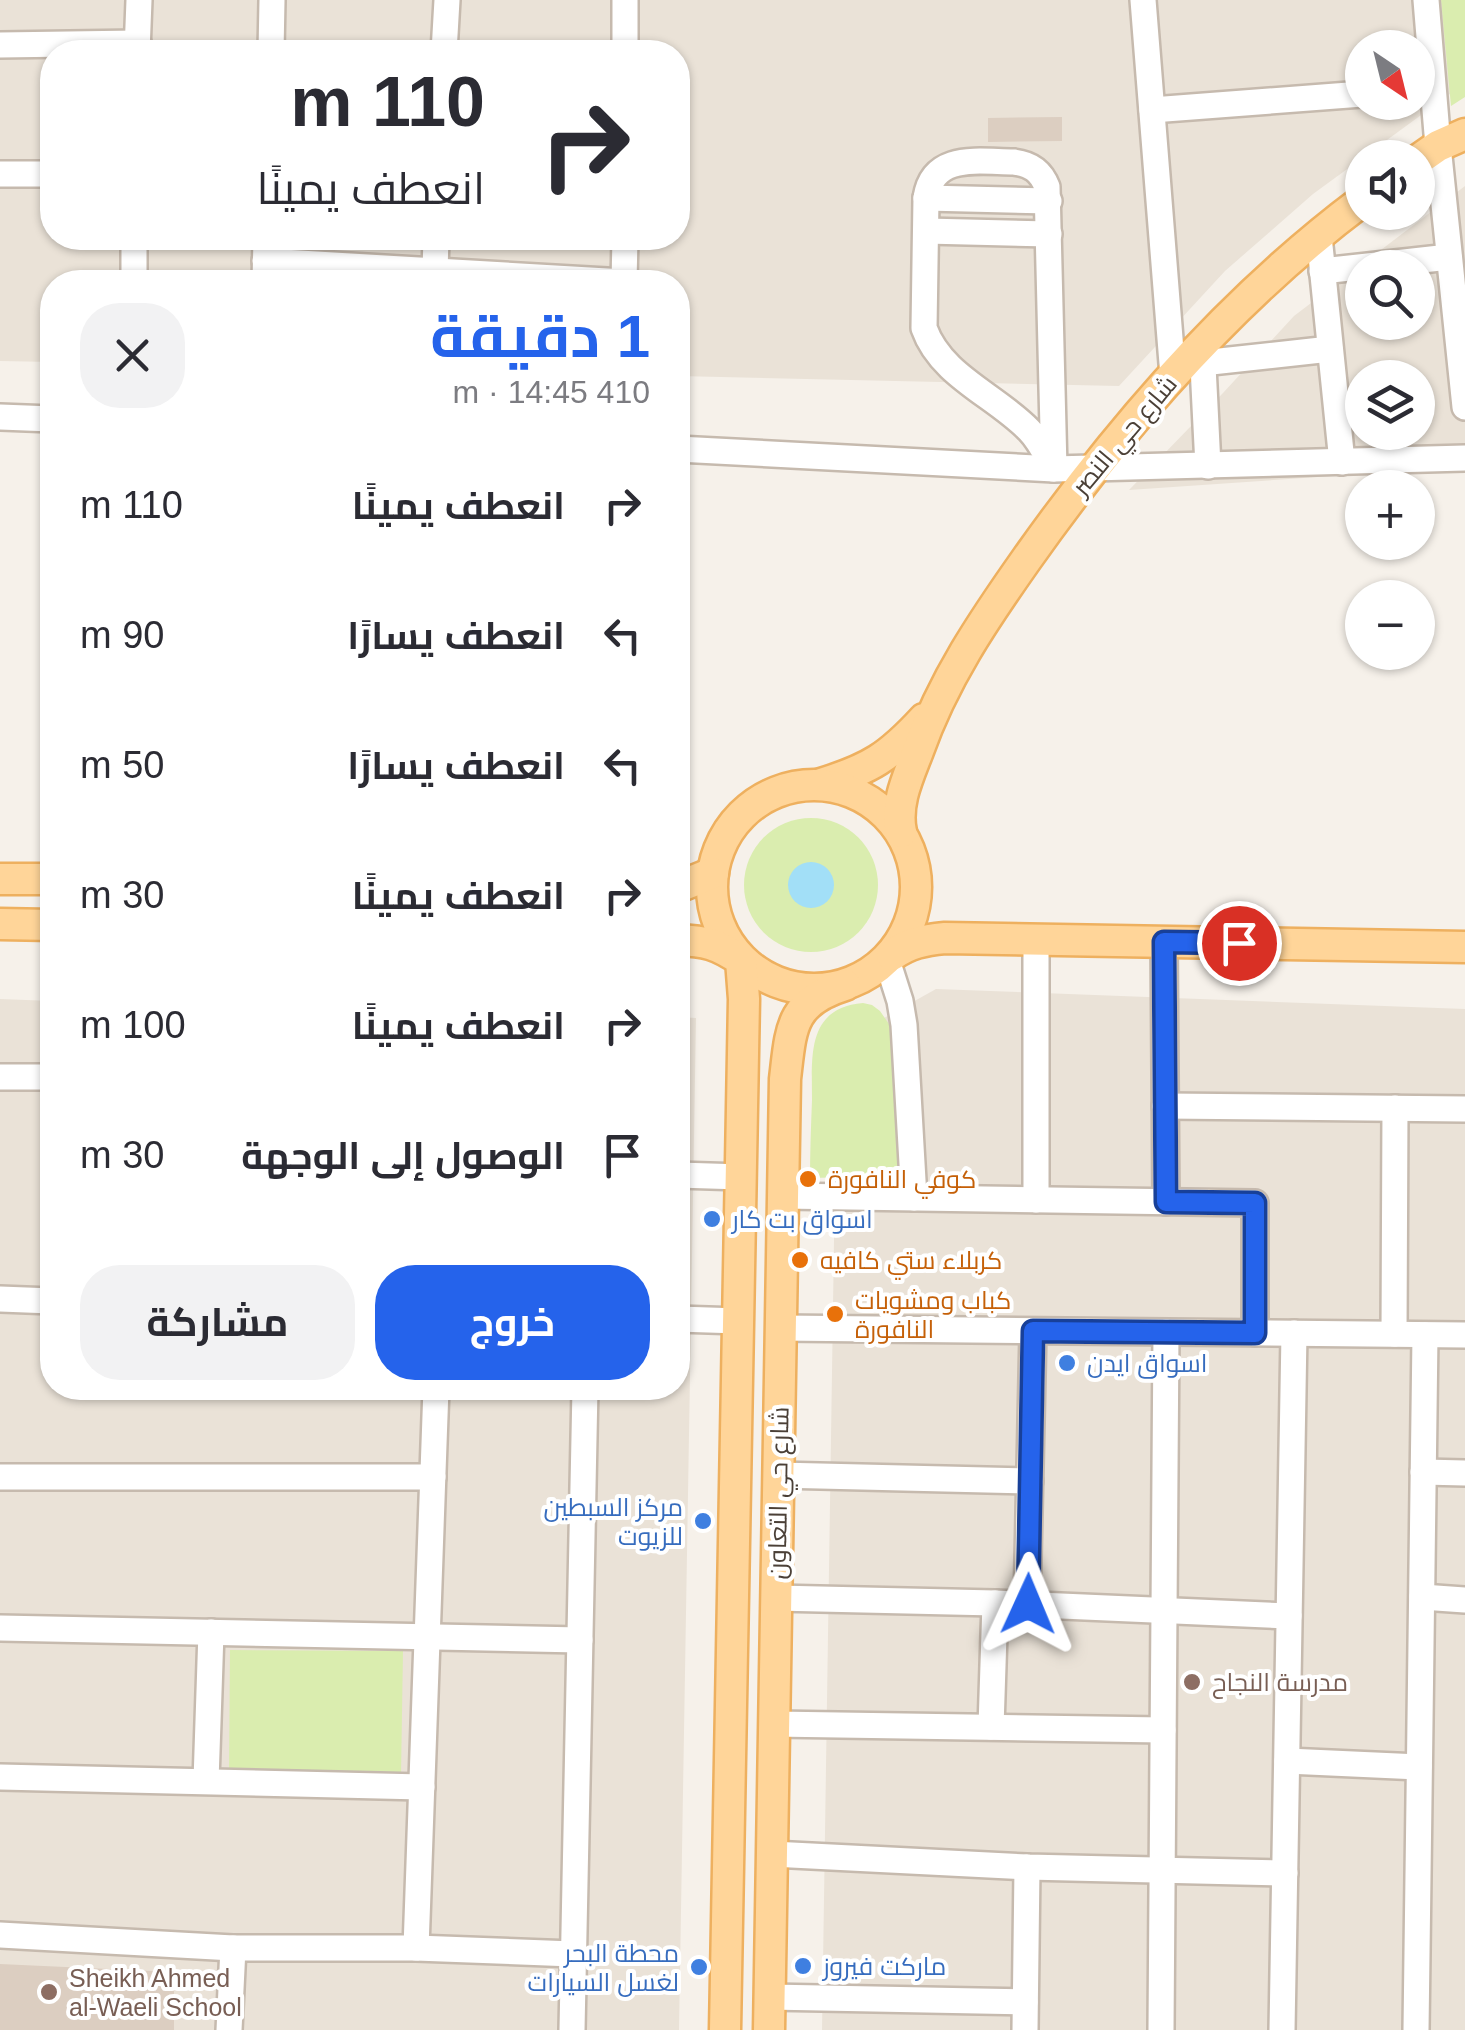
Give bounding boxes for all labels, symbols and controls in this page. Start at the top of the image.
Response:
north arrow [1345,30,1435,120]
map controls [1345,30,1435,670]
text: 110 m [290,63,485,141]
icon: right [520,80,650,210]
button: sound [1345,140,1435,230]
text: انعطف يمينًا [256,163,485,214]
button: search [1345,250,1435,340]
button: close [80,303,185,408]
text: 1 دقيقة [430,303,650,370]
button: layers [1345,360,1435,450]
street label: شارع حي النصر [1065,370,1187,506]
text: 410 m · 14:45 [453,374,650,410]
button: + [1345,470,1435,560]
icon: right [595,478,650,533]
text: 110 m [80,484,183,526]
text: انعطف يمينًا [352,485,565,527]
button: − [1345,580,1435,670]
icon: left [595,608,650,663]
text: 90 m [80,614,165,656]
text: انعطف يسارًا [347,615,565,657]
icon: left [595,738,650,793]
text: 50 m [80,744,165,786]
text: انعطف يسارًا [347,745,565,787]
icon: right [595,868,650,923]
text: 30 m [80,874,165,916]
text: انعطف يمينًا [352,875,565,917]
pin [1197,901,1282,986]
icon: arrive [1212,916,1267,971]
icon: right [595,998,650,1053]
text: 100 m [80,1004,186,1046]
text: انعطف يمينًا [352,1005,565,1047]
icon: arrive [595,1128,650,1183]
text: 30 m [80,1134,165,1176]
text: الوصول إلى الوجهة [241,1135,565,1177]
place label: كوفي النافورة [828,1165,976,1199]
marker: كوفي النافورة [797,1168,819,1190]
place label: اسواق بت كار [730,1205,873,1235]
marker: اسواق بت كار [701,1208,723,1230]
place label: كربلاء ستي كافيه [820,1246,1003,1280]
marker: كربلاء ستي كافيه [789,1249,811,1271]
button: مشاركة [80,1265,355,1380]
button: خروج [375,1265,650,1380]
place label: كباب ومشويات النافورة [855,1286,1011,1344]
marker: كباب ومشويات النافورة [824,1303,846,1325]
place label: اسواق ايدن [1087,1349,1208,1379]
marker: اسواق ايدن [1056,1352,1078,1374]
street label: شارع حي التعاون [762,1406,800,1580]
place label: مركز السبطين للزيوت [543,1493,683,1551]
marker: مركز السبطين للزيوت [692,1510,714,1532]
position arrow [976,1552,1080,1656]
place label: مدرسة النجاح [1212,1668,1348,1699]
marker: مدرسة النجاح [1181,1671,1203,1693]
place label: محطة البحر لغسل السيارات [527,1939,679,1997]
place label: ماركت فيروز [821,1952,946,1981]
marker: ماركت فيروز [792,1955,814,1977]
marker: محطة البحر لغسل السيارات [688,1956,710,1978]
place label: Sheikh Ahmed al-Waeli School [69,1964,242,2021]
marker: Sheikh Ahmed al-Waeli School [38,1981,60,2003]

